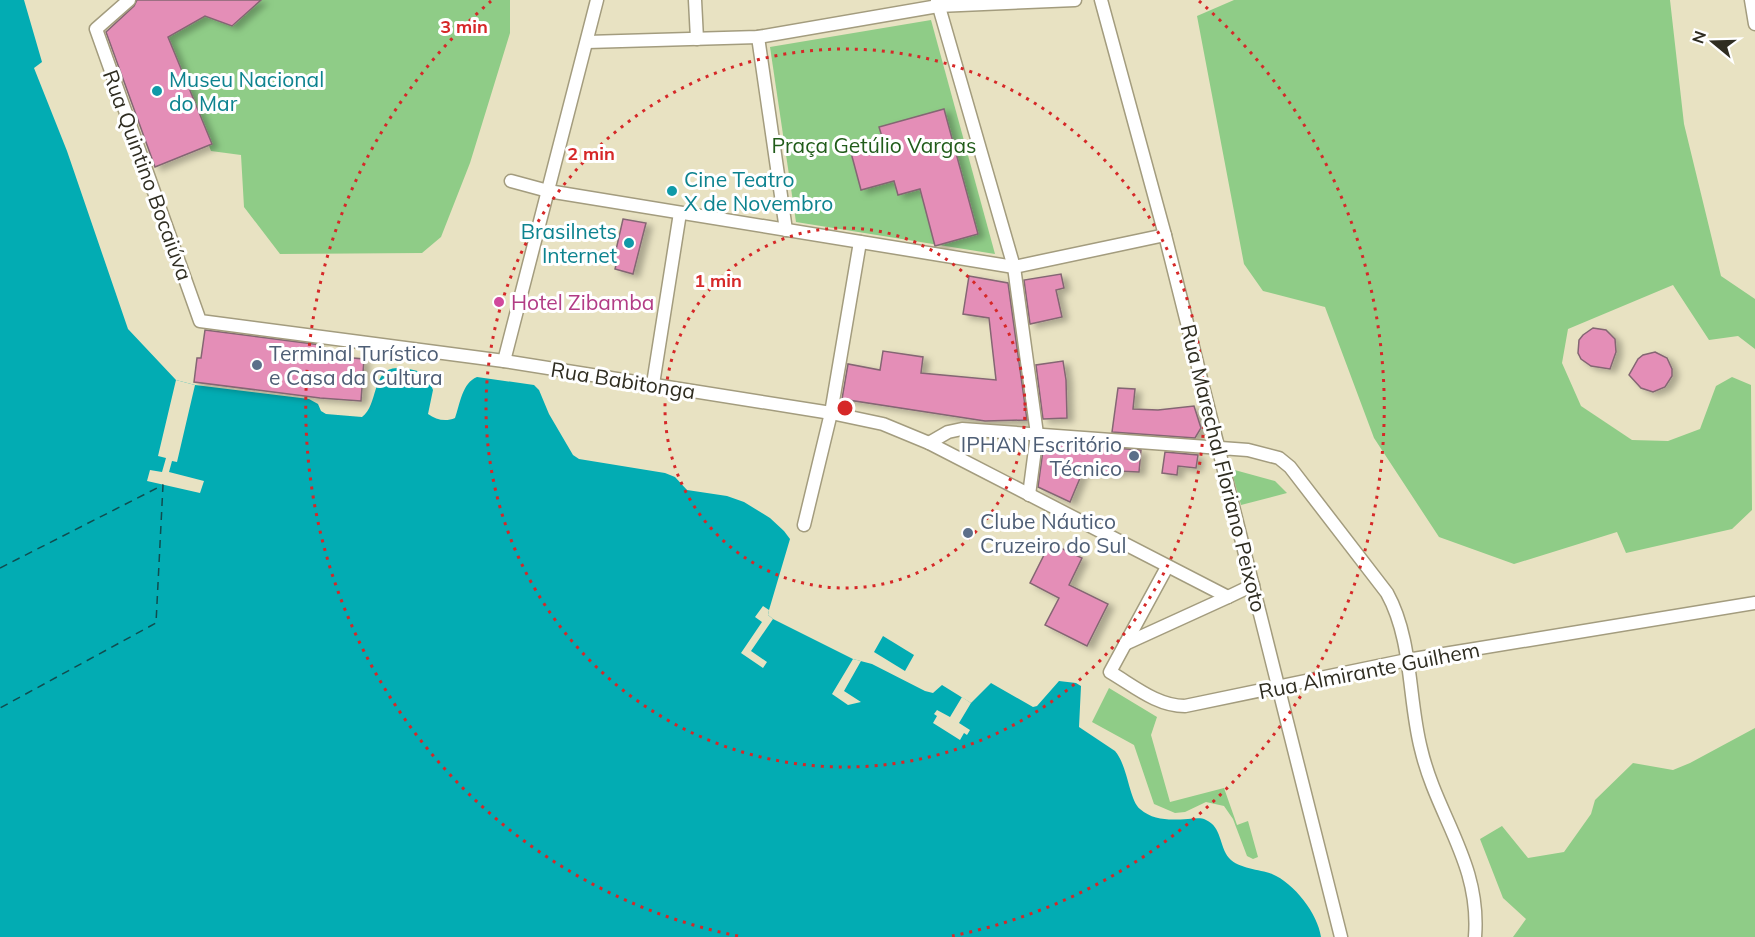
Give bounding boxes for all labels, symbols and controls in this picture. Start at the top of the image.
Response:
north arrow [1683,12,1743,72]
text: 3 min [440,15,488,38]
text: N [1687,28,1710,46]
street label: Rua Quintino Bocaiúva [98,66,198,284]
place label: Museu Nacional do Mar [169,66,324,116]
marker: Museu Nacional do Mar [150,84,164,98]
park label: Praça Getúlio Vargas [772,132,976,158]
text: 2 min [567,142,615,165]
place label: Cine Teatro X de Novembro [684,166,833,216]
marker: Cine Teatro X de Novembro [665,184,679,198]
place label: Brasilnets Internet [521,218,617,268]
marker: Brasilnets Internet [622,236,636,250]
text: 1 min [694,269,742,292]
place label: Hotel Zibamba [511,289,654,315]
marker: Hotel Zibamba [492,295,506,309]
street label: Rua Marechal Floriano Peixoto [1176,321,1272,615]
place label: Terminal Turístico e Casa da Cultura [269,340,443,390]
street label: Rua Babitonga [549,356,697,404]
marker: Terminal Turístico e Casa da Cultura [250,358,264,372]
centre of rings [835,398,855,418]
place label: IPHAN Escritório Técnico [961,431,1122,481]
marker: IPHAN Escritório Técnico [1127,449,1141,463]
place label: Clube Náutico Cruzeiro do Sul [980,508,1126,558]
marker: Clube Náutico Cruzeiro do Sul [961,526,975,540]
street label: Rua Almirante Guilhem [1256,636,1482,704]

